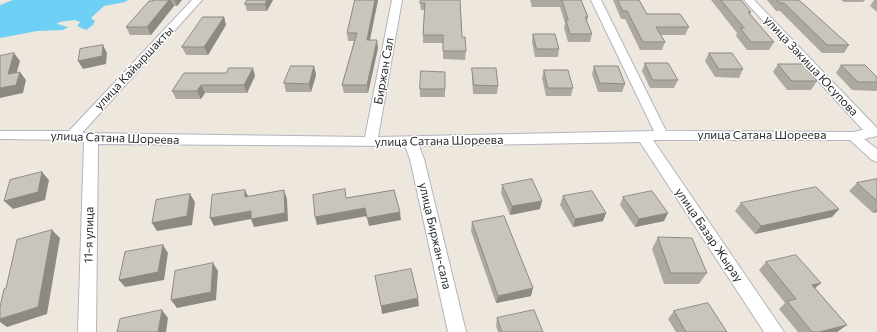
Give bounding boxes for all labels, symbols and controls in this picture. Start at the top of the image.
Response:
street label: улица Закиша Юсупова [761,13,861,119]
street label: улица Кайыршакты [92,23,176,113]
street label: Биржан Сал [371,37,397,105]
street label: улица Сатана Шореева [698,128,826,142]
street label: улица Сатана Шореева [50,129,180,147]
street label: улица Сатана Шореева [375,133,503,149]
street label: улица Биржан-сала [416,181,454,291]
street label: улица Базар Жырау [672,185,746,285]
street label: 11-я улица [81,206,97,264]

